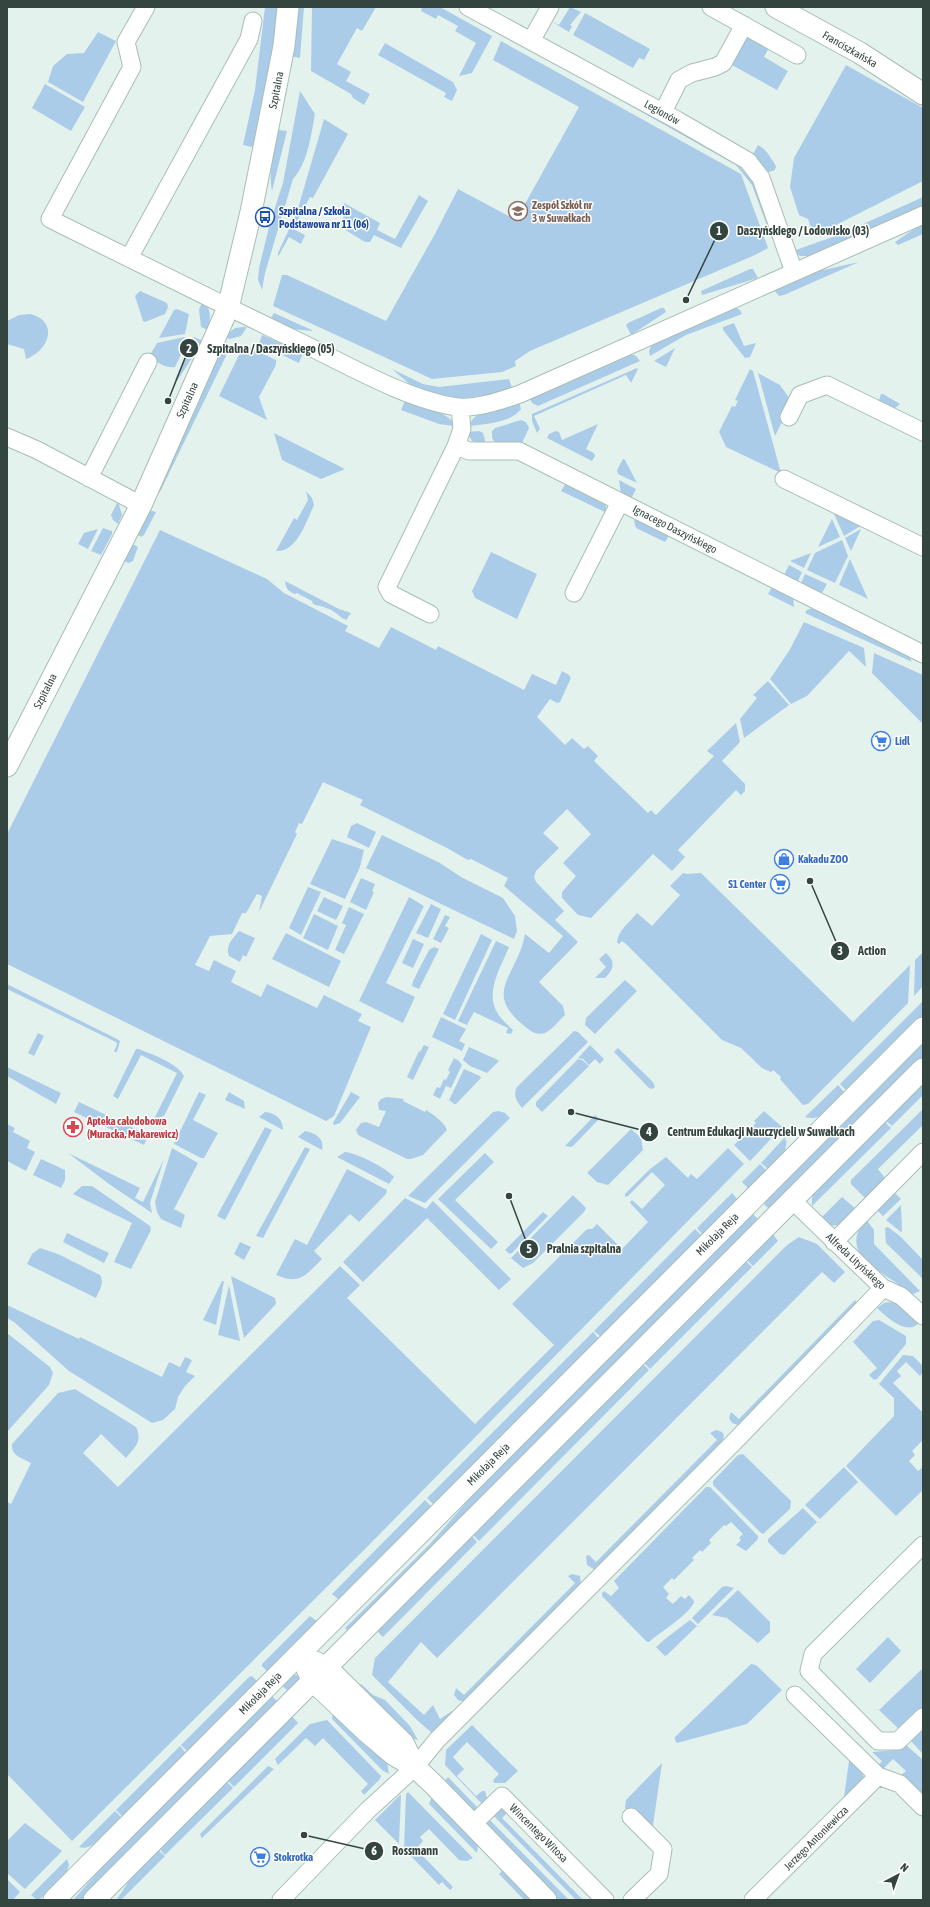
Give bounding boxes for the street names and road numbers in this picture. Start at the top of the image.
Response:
street label: Franciszkańska [820,28,880,70]
street label: Szpitalna [266,70,286,110]
street label: Legionów [642,97,682,127]
street label: Szpitalna [174,380,200,420]
street label: Ignacego Daszyńskiego [631,503,719,555]
street label: Szpitalna [31,671,59,711]
street label: Mikołaja Reja [693,1210,741,1258]
street label: Alfreda Lityńskiego [824,1230,888,1292]
street label: Mikołaja Reja [464,1440,512,1488]
street label: Mikołaja Reja [236,1669,284,1717]
street label: Wincentego Witosa [507,1801,571,1865]
street label: Jerzego Antoniewicza [781,1803,851,1873]

